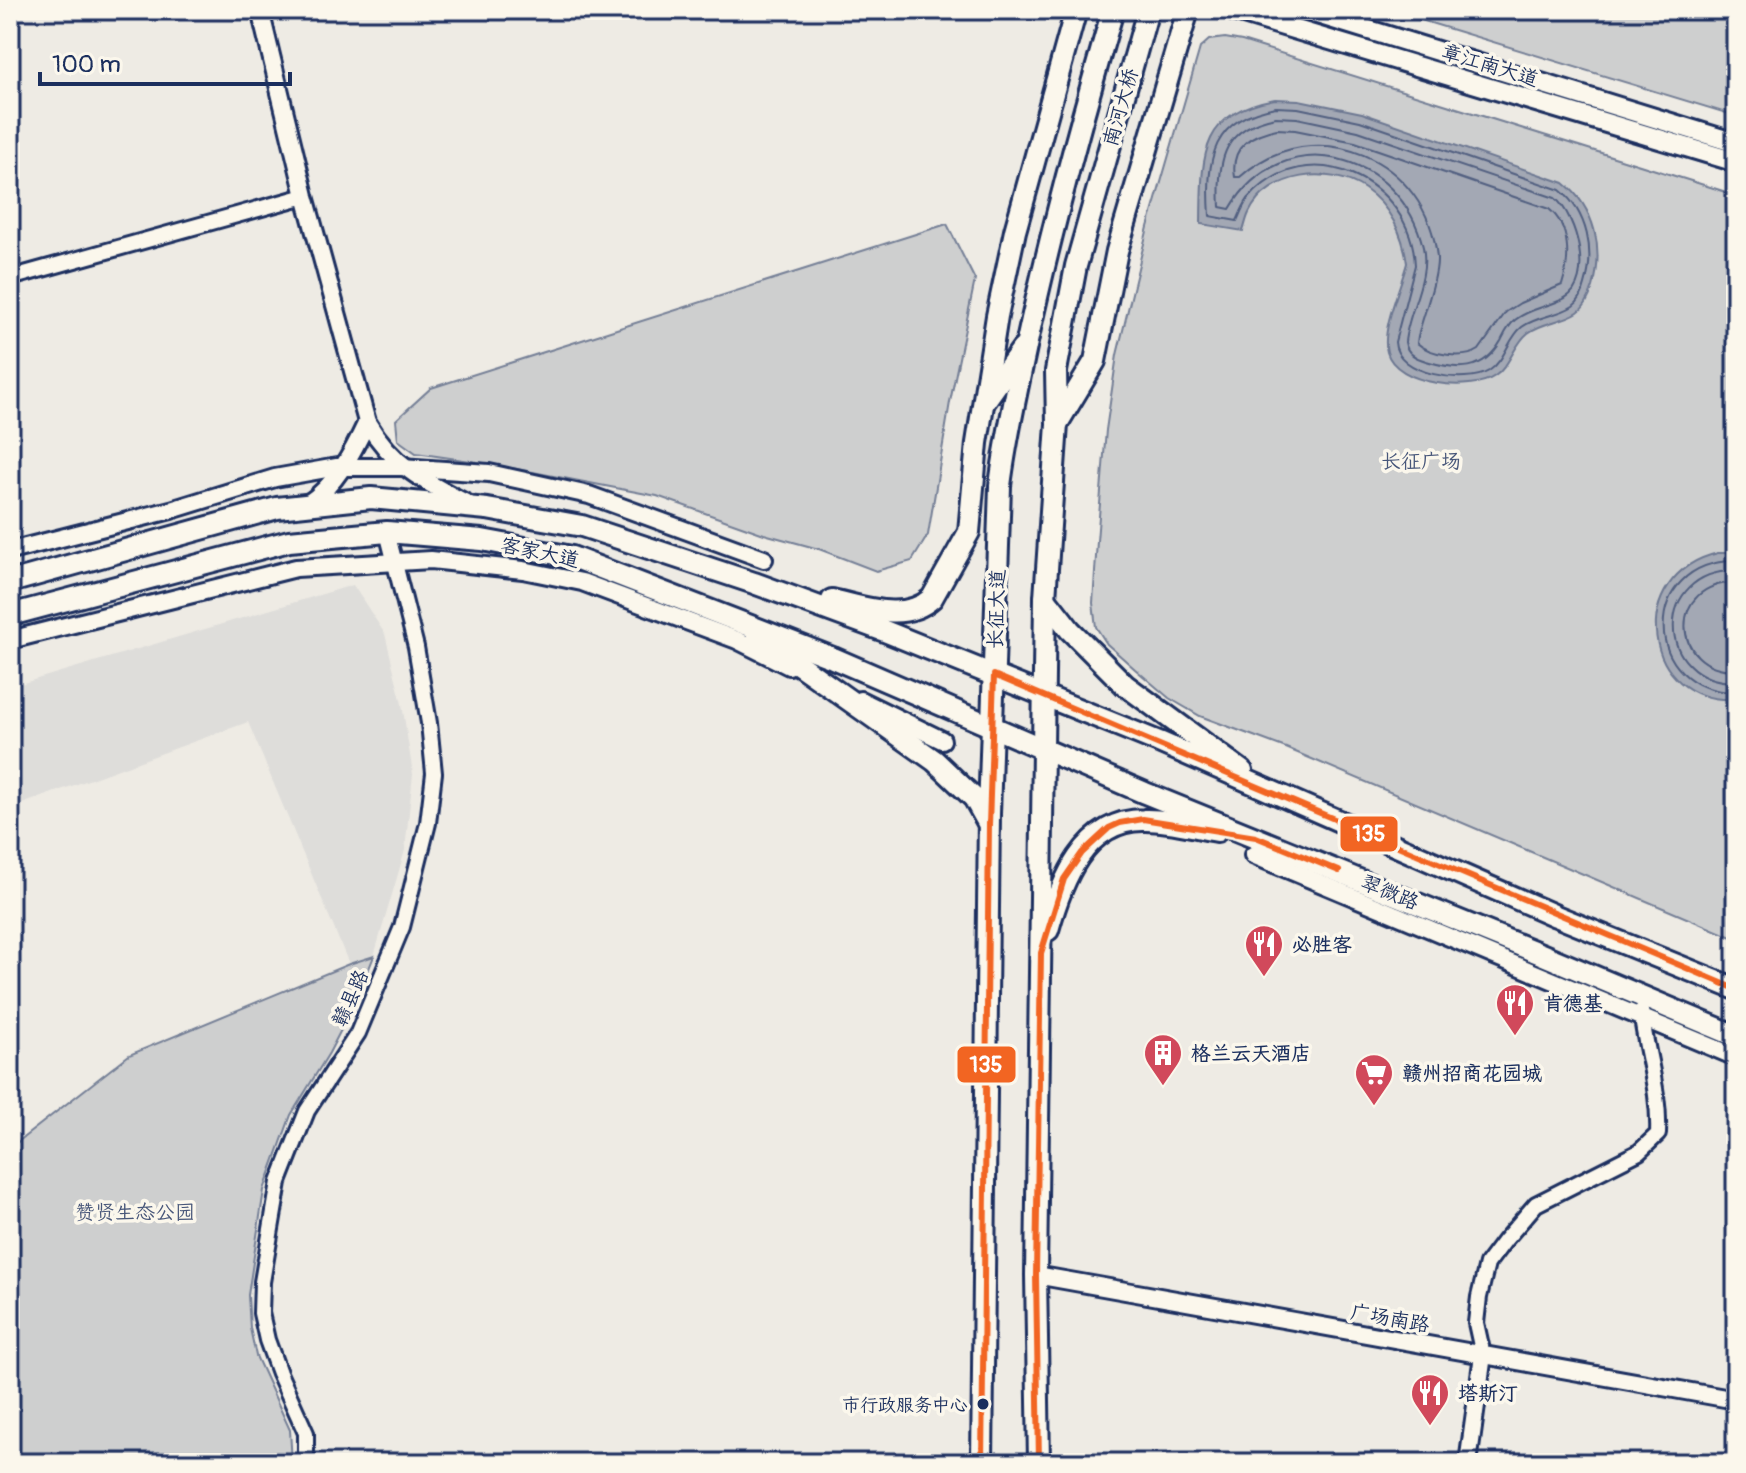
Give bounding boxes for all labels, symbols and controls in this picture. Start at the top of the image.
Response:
scale bar [40,36,290,86]
street label: 章江南大道 [1438,39,1541,92]
text: 100 m [52,50,121,79]
street label: 南河大桥 [1097,65,1144,149]
park label: 长征广场 [1381,449,1461,474]
street label: 客家大道 [498,532,582,573]
street label: 长征大道 [983,569,1010,649]
line badge: 135 [1339,815,1399,853]
text: 135 [1353,820,1385,848]
street label: 翠微路 [1357,870,1423,916]
restaurant icon: 必胜客 [1243,923,1285,978]
place label: 必胜客 [1292,932,1352,957]
street label: 赣县路 [327,965,374,1031]
restaurant icon: 肯德基 [1494,982,1536,1037]
place label: 肯德基 [1543,991,1603,1016]
building icon: 格兰云天酒店 [1142,1032,1184,1087]
place label: 格兰云天酒店 [1191,1041,1311,1066]
line badge: 135 [956,1045,1017,1084]
text: 135 [970,1051,1002,1079]
supermarket icon: 赣州招商花园城 [1353,1052,1395,1107]
place label: 赣州招商花园城 [1402,1061,1542,1086]
park label: 赞贤生态公园 [75,1200,195,1225]
street label: 广场南路 [1348,1299,1432,1338]
restaurant icon: 塔斯汀 [1409,1372,1451,1427]
place label: 塔斯汀 [1458,1381,1518,1406]
place label: 市行政服务中心 [842,1394,968,1417]
marker: 市行政服务中心 [975,1396,991,1412]

